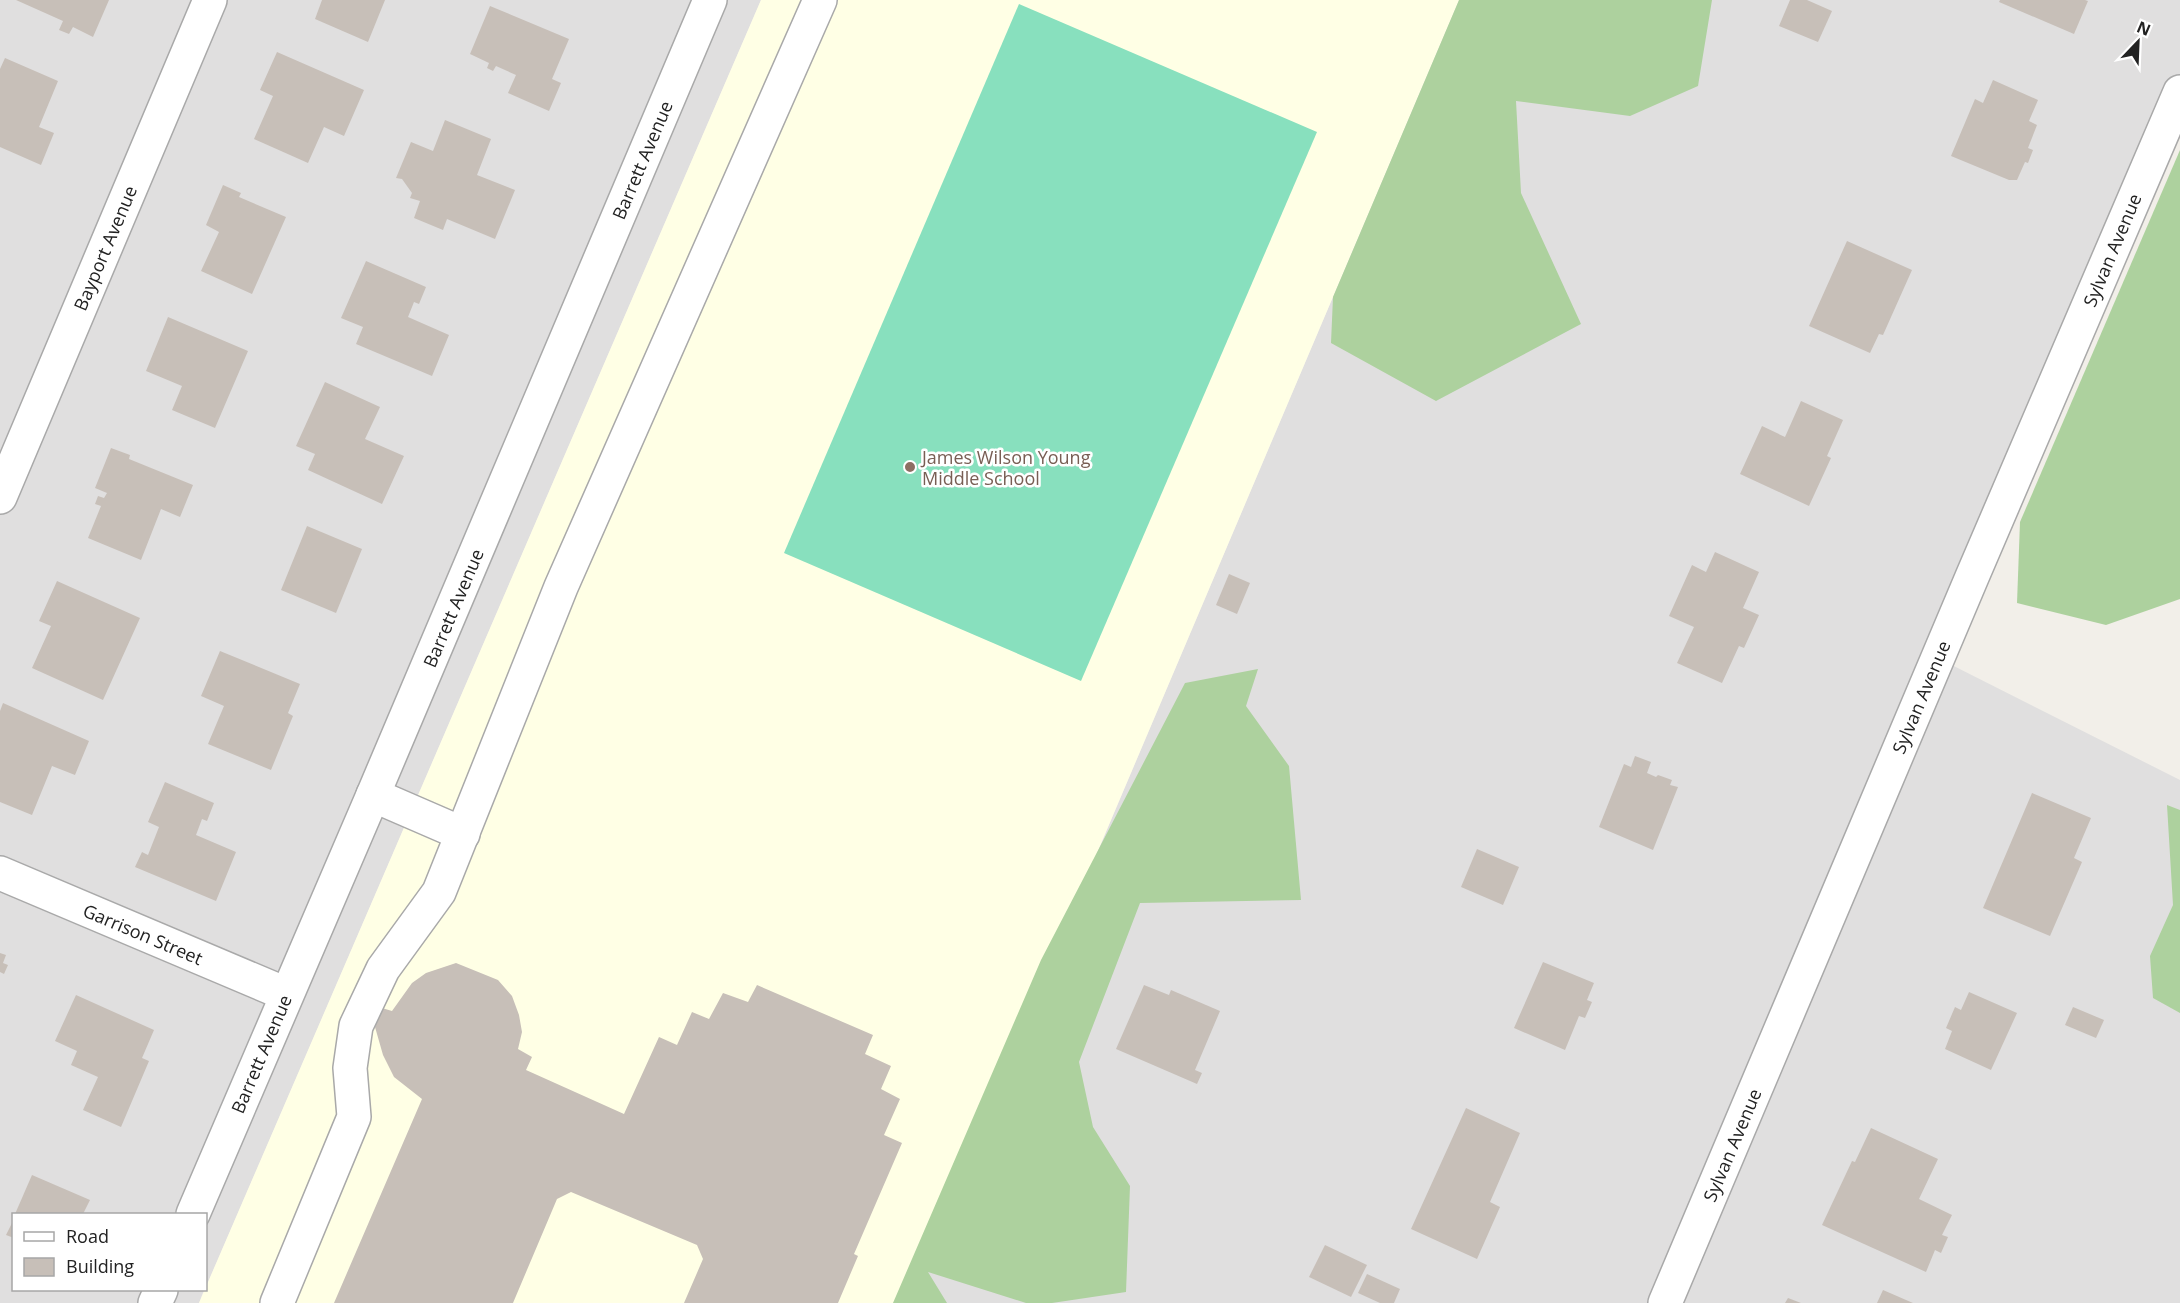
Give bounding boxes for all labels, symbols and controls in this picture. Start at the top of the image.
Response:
north arrow [2108,12,2168,72]
text: N [2134,16,2154,41]
street label: Barrett Avenue [606,97,678,223]
street label: Bayport Avenue [68,182,142,314]
street label: Sylvan Avenue [2077,190,2147,310]
place label: James Wilson Young Middle School [920,445,1091,490]
marker: James Wilson Young Middle School [903,460,917,474]
street label: Barrett Avenue [417,545,489,671]
street label: Sylvan Avenue [1886,637,1956,757]
street label: Garrison Street [80,898,206,970]
street label: Barrett Avenue [225,991,297,1117]
street label: Sylvan Avenue [1697,1085,1767,1205]
legend [12,1213,207,1291]
text: Road [66,1224,109,1248]
text: Building [66,1254,134,1278]

